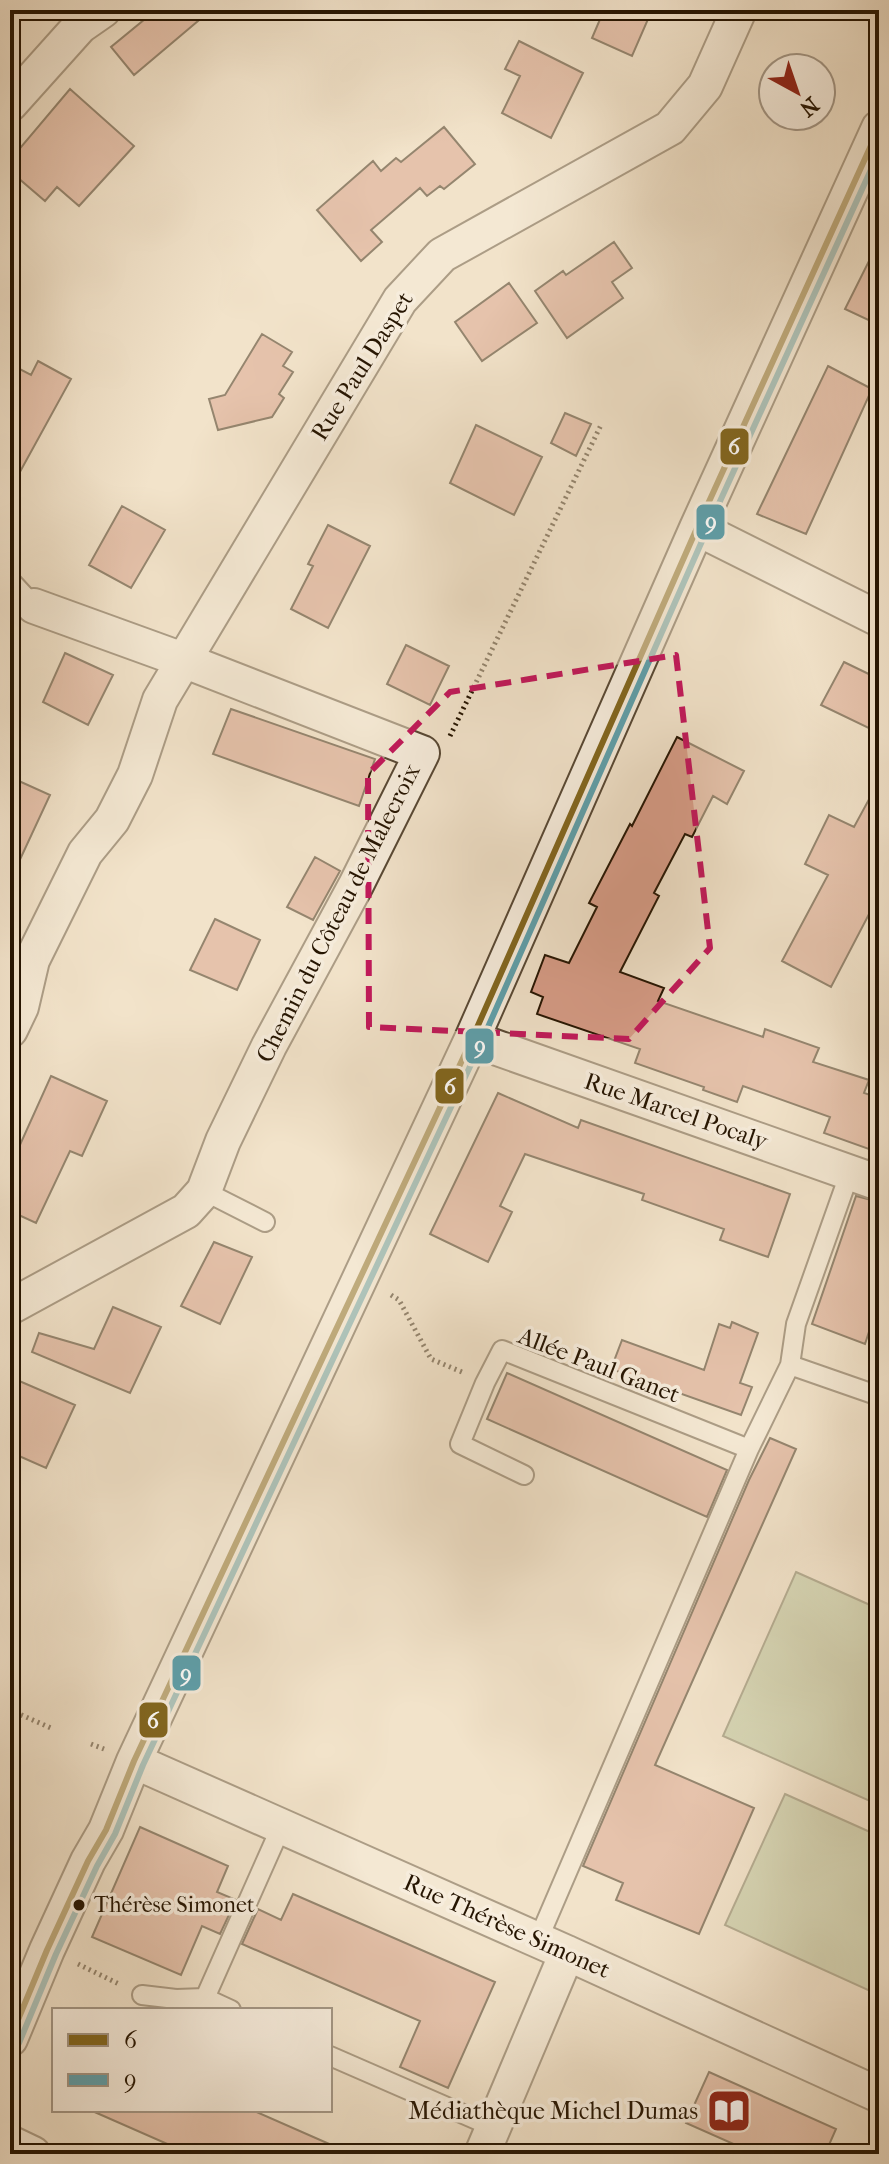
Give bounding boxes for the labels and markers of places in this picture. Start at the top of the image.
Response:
place label: Thérèse Simonet [94,1892,255,1918]
marker: Thérèse Simonet [71,1897,87,1913]
library icon: Médiathèque Michel Dumas [705,2087,753,2135]
place label: Médiathèque Michel Dumas [408,2097,698,2125]

